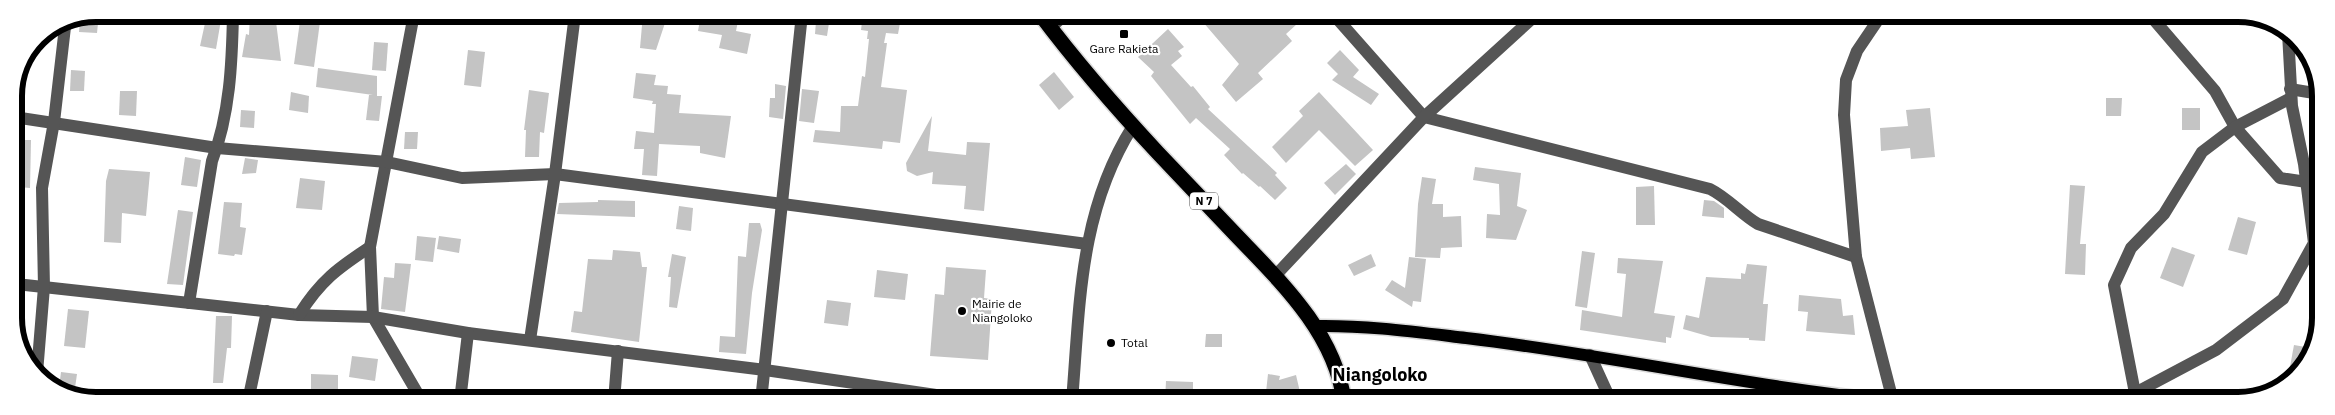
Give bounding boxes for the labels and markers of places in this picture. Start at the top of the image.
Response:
marker: Gare Rakieta [1118,28,1130,40]
place label: Gare Rakieta [1089,41,1159,56]
place label: Mairie de Niangoloko [972,296,1033,325]
marker: Mairie de Niangoloko [956,305,968,317]
place label: Total [1121,335,1148,350]
marker: Total [1105,337,1117,349]

